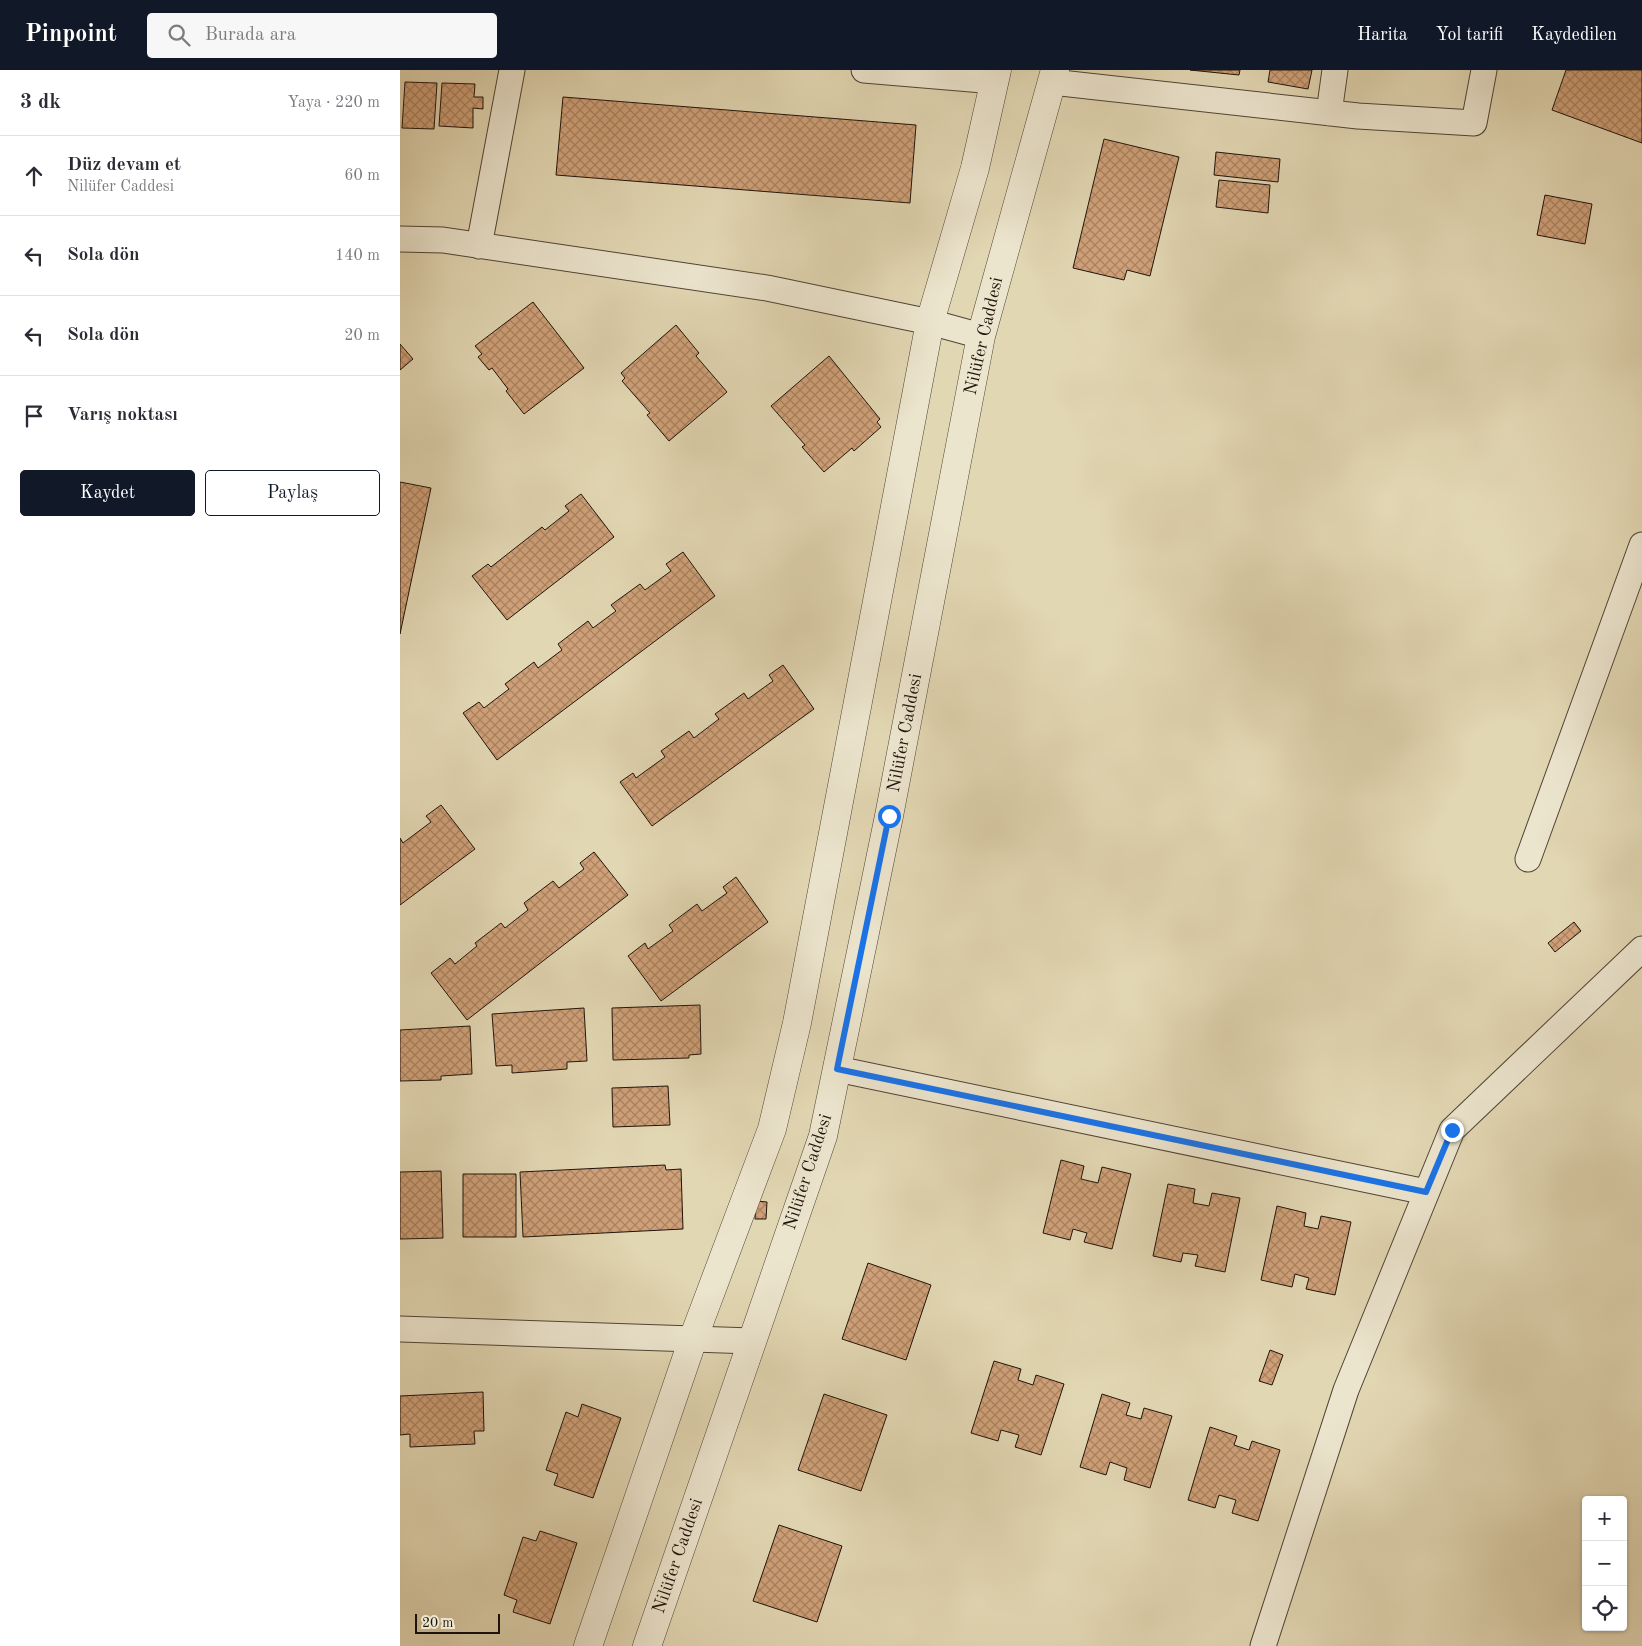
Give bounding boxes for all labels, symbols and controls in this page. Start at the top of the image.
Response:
search box [147,13,497,58]
icon: search [165,21,193,49]
text: Pinpoint [25,23,117,47]
text: Burada ara [205,26,296,45]
text: Harita [1357,26,1408,44]
text: Yol tarifi [1436,26,1503,44]
text: Kaydedilen [1531,26,1617,44]
text: 3 dk [20,92,61,113]
text: Yaya · 220 m [287,95,380,111]
text: Düz devam et [67,156,181,175]
icon: ahead [20,162,48,190]
text: 60 m [344,168,380,184]
text: Nilüfer Caddesi [67,179,174,195]
icon: left [20,242,48,270]
text: Sola dön [67,246,140,265]
text: 140 m [335,248,380,264]
street label: Nilüfer Caddesi [962,275,1006,397]
icon: left [20,322,48,350]
text: Sola dön [67,326,140,345]
text: 20 m [344,328,380,344]
icon: arrive [20,402,48,430]
text: Varış noktası [67,406,178,425]
button: Kaydet [20,470,195,516]
button: Paylaş [205,470,380,516]
street label: Nilüfer Caddesi [885,672,925,794]
route start [878,805,901,828]
street label: Nilüfer Caddesi [781,1112,835,1232]
route end [1441,1119,1464,1142]
street label: Nilüfer Caddesi [650,1496,706,1616]
map controls [1582,1496,1627,1631]
button: + [1582,1496,1627,1541]
button: − [1582,1541,1627,1586]
button: locate [1582,1586,1627,1631]
scale bar [415,1611,500,1634]
text: 20 m [422,1616,453,1630]

